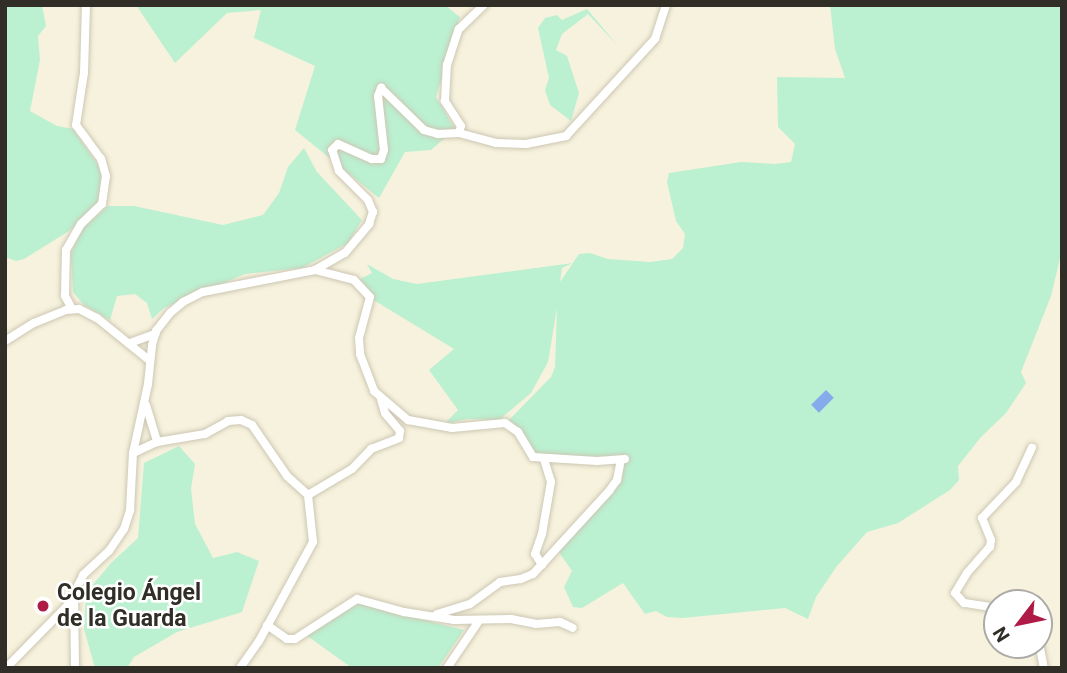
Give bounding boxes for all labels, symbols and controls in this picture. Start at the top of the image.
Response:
place label: Colegio Ángel de la Guarda [57,579,201,633]
north arrow [983,589,1053,659]
marker: Colegio Ángel de la Guarda [35,598,51,614]
text: N [988,623,1015,646]

